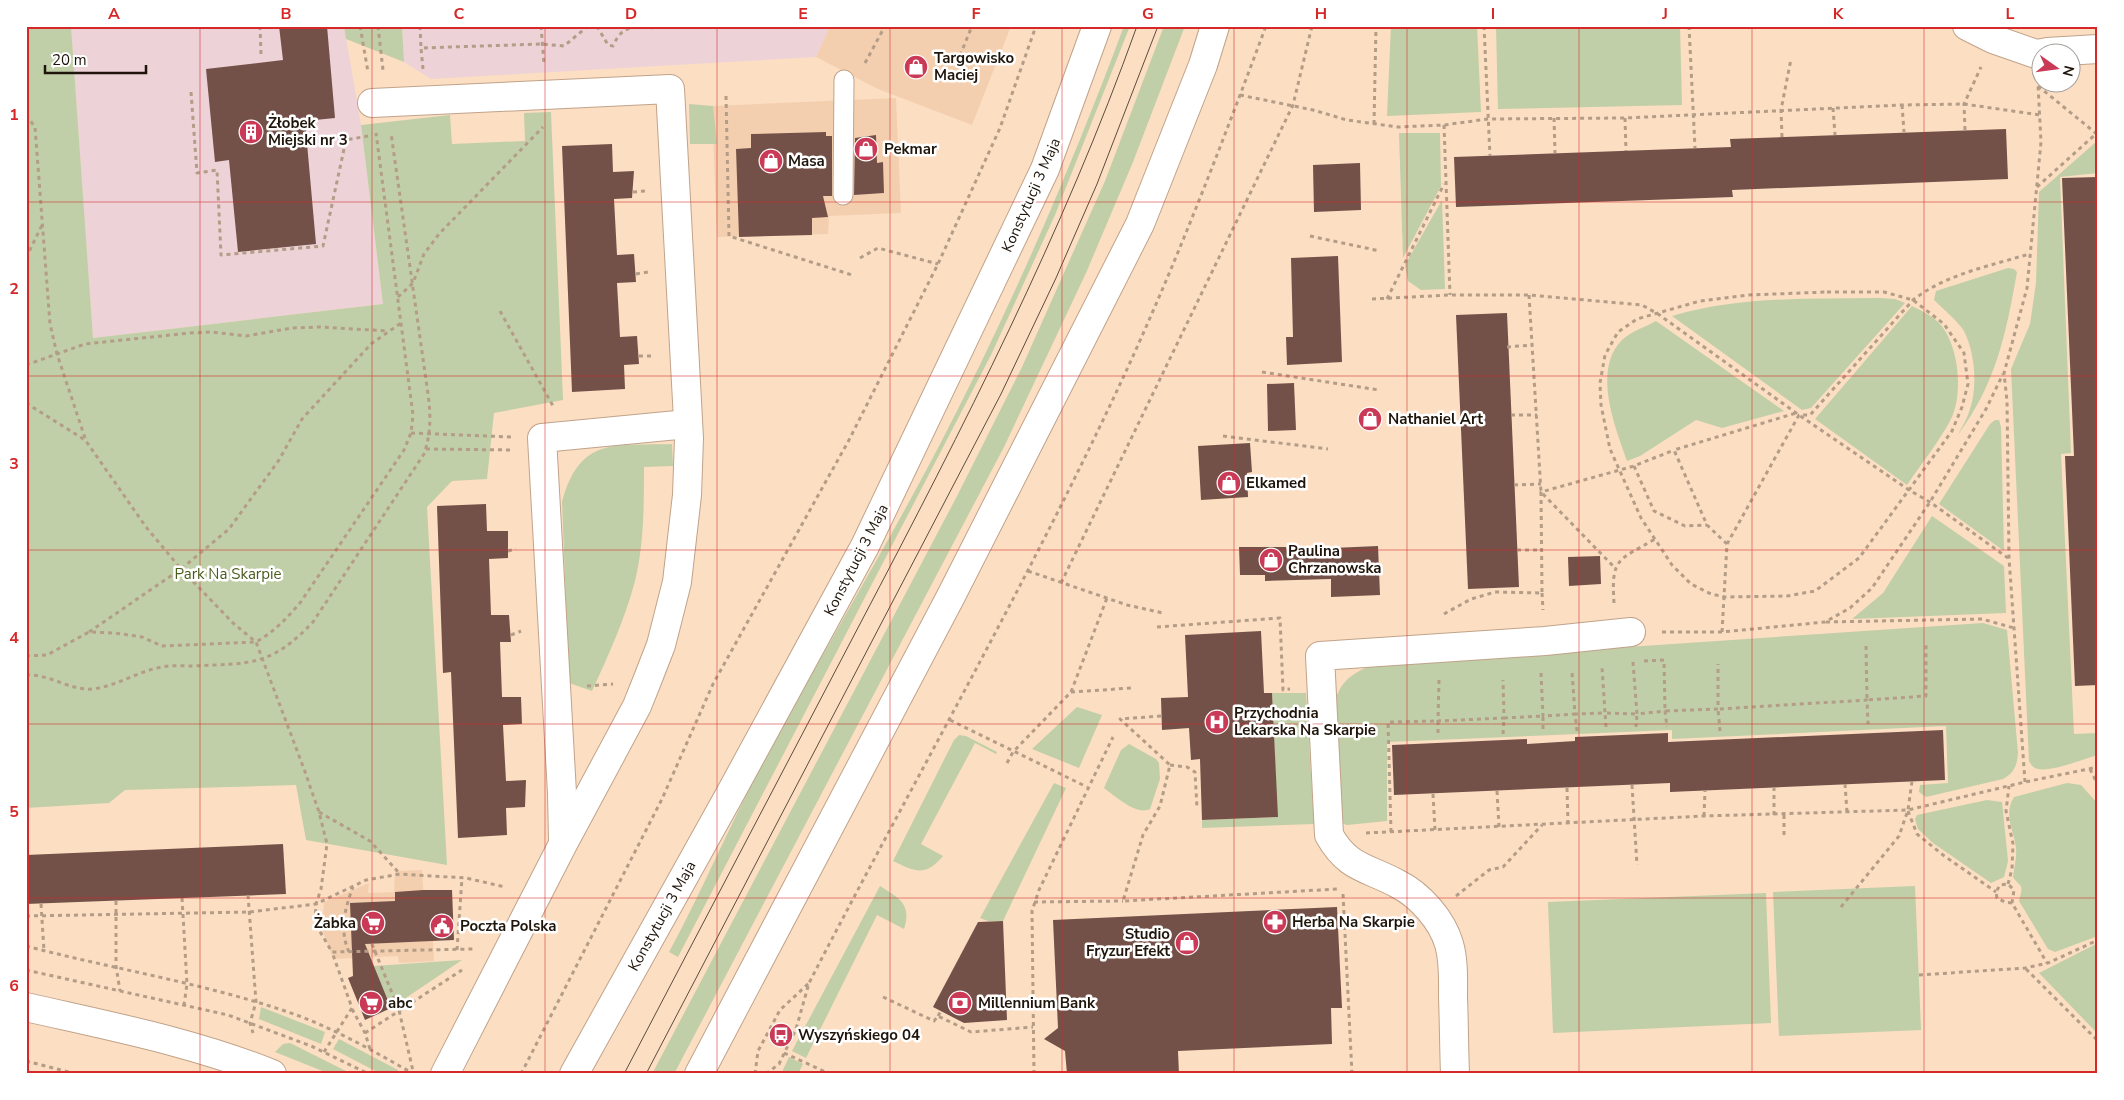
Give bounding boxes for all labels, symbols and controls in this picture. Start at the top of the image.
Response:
text: A [108,3,120,25]
text: B [280,3,292,25]
text: C [454,3,465,25]
text: D [625,3,637,25]
text: E [798,3,808,25]
text: F [972,3,981,25]
text: G [1142,3,1154,25]
text: H [1315,3,1327,25]
text: I [1491,3,1495,25]
text: J [1661,3,1668,25]
text: K [1833,3,1845,25]
text: L [2006,3,2015,25]
scale bar [45,42,146,74]
north arrow [2032,42,2082,92]
place label: Targowisko Maciej [934,48,1014,85]
text: 20 m [52,50,87,70]
shop icon: Targowisko Maciej [903,54,929,80]
text: N [2058,64,2079,78]
text: 1 [9,104,19,126]
place label: Żłobek Miejski nr 3 [268,113,348,150]
building icon: Żłobek Miejski nr 3 [238,119,264,145]
street label: Konstytucji 3 Maja [997,135,1065,255]
shop icon: Pekmar [853,136,879,162]
place label: Pekmar [884,139,937,159]
shop icon: Masa [758,148,784,174]
place label: Masa [788,151,825,171]
text: 2 [9,278,19,300]
shop icon: Nathaniel Art [1357,406,1383,432]
place label: Nathaniel Art [1388,409,1483,429]
text: 3 [9,453,19,475]
shop icon: Elkamed [1216,470,1242,496]
place label: Elkamed [1246,473,1306,493]
street label: Konstytucji 3 Maja [819,501,893,619]
place label: Paulina Chrzanowska [1288,541,1382,578]
shop icon: Paulina Chrzanowska [1258,547,1284,573]
park label: Park Na Skarpie [175,564,281,584]
text: 4 [9,627,19,649]
place label: Przychodnia Lekarska Na Skarpie [1234,703,1376,740]
hospital icon: Przychodnia Lekarska Na Skarpie [1204,709,1230,735]
text: 5 [9,801,19,823]
street label: Konstytucji 3 Maja [623,857,701,975]
pharmacy icon: Herba Na Skarpie [1262,909,1288,935]
supermarket icon: Żabka [360,910,386,936]
place label: Herba Na Skarpie [1292,912,1415,932]
place label: Żabka [314,913,356,933]
public building icon: Poczta Polska [429,913,455,939]
place label: Poczta Polska [460,916,557,936]
place label: Studio Fryzur Efekt [1086,924,1170,961]
shop icon: Studio Fryzur Efekt [1174,930,1200,956]
text: 6 [9,975,19,997]
supermarket icon: abc [358,990,384,1016]
bank icon: Millennium Bank [947,990,973,1016]
place label: abc [388,993,412,1013]
place label: Millennium Bank [978,993,1096,1013]
bus stop icon: Wyszyńskiego 04 [768,1022,794,1048]
place label: Wyszyńskiego 04 [798,1025,920,1045]

